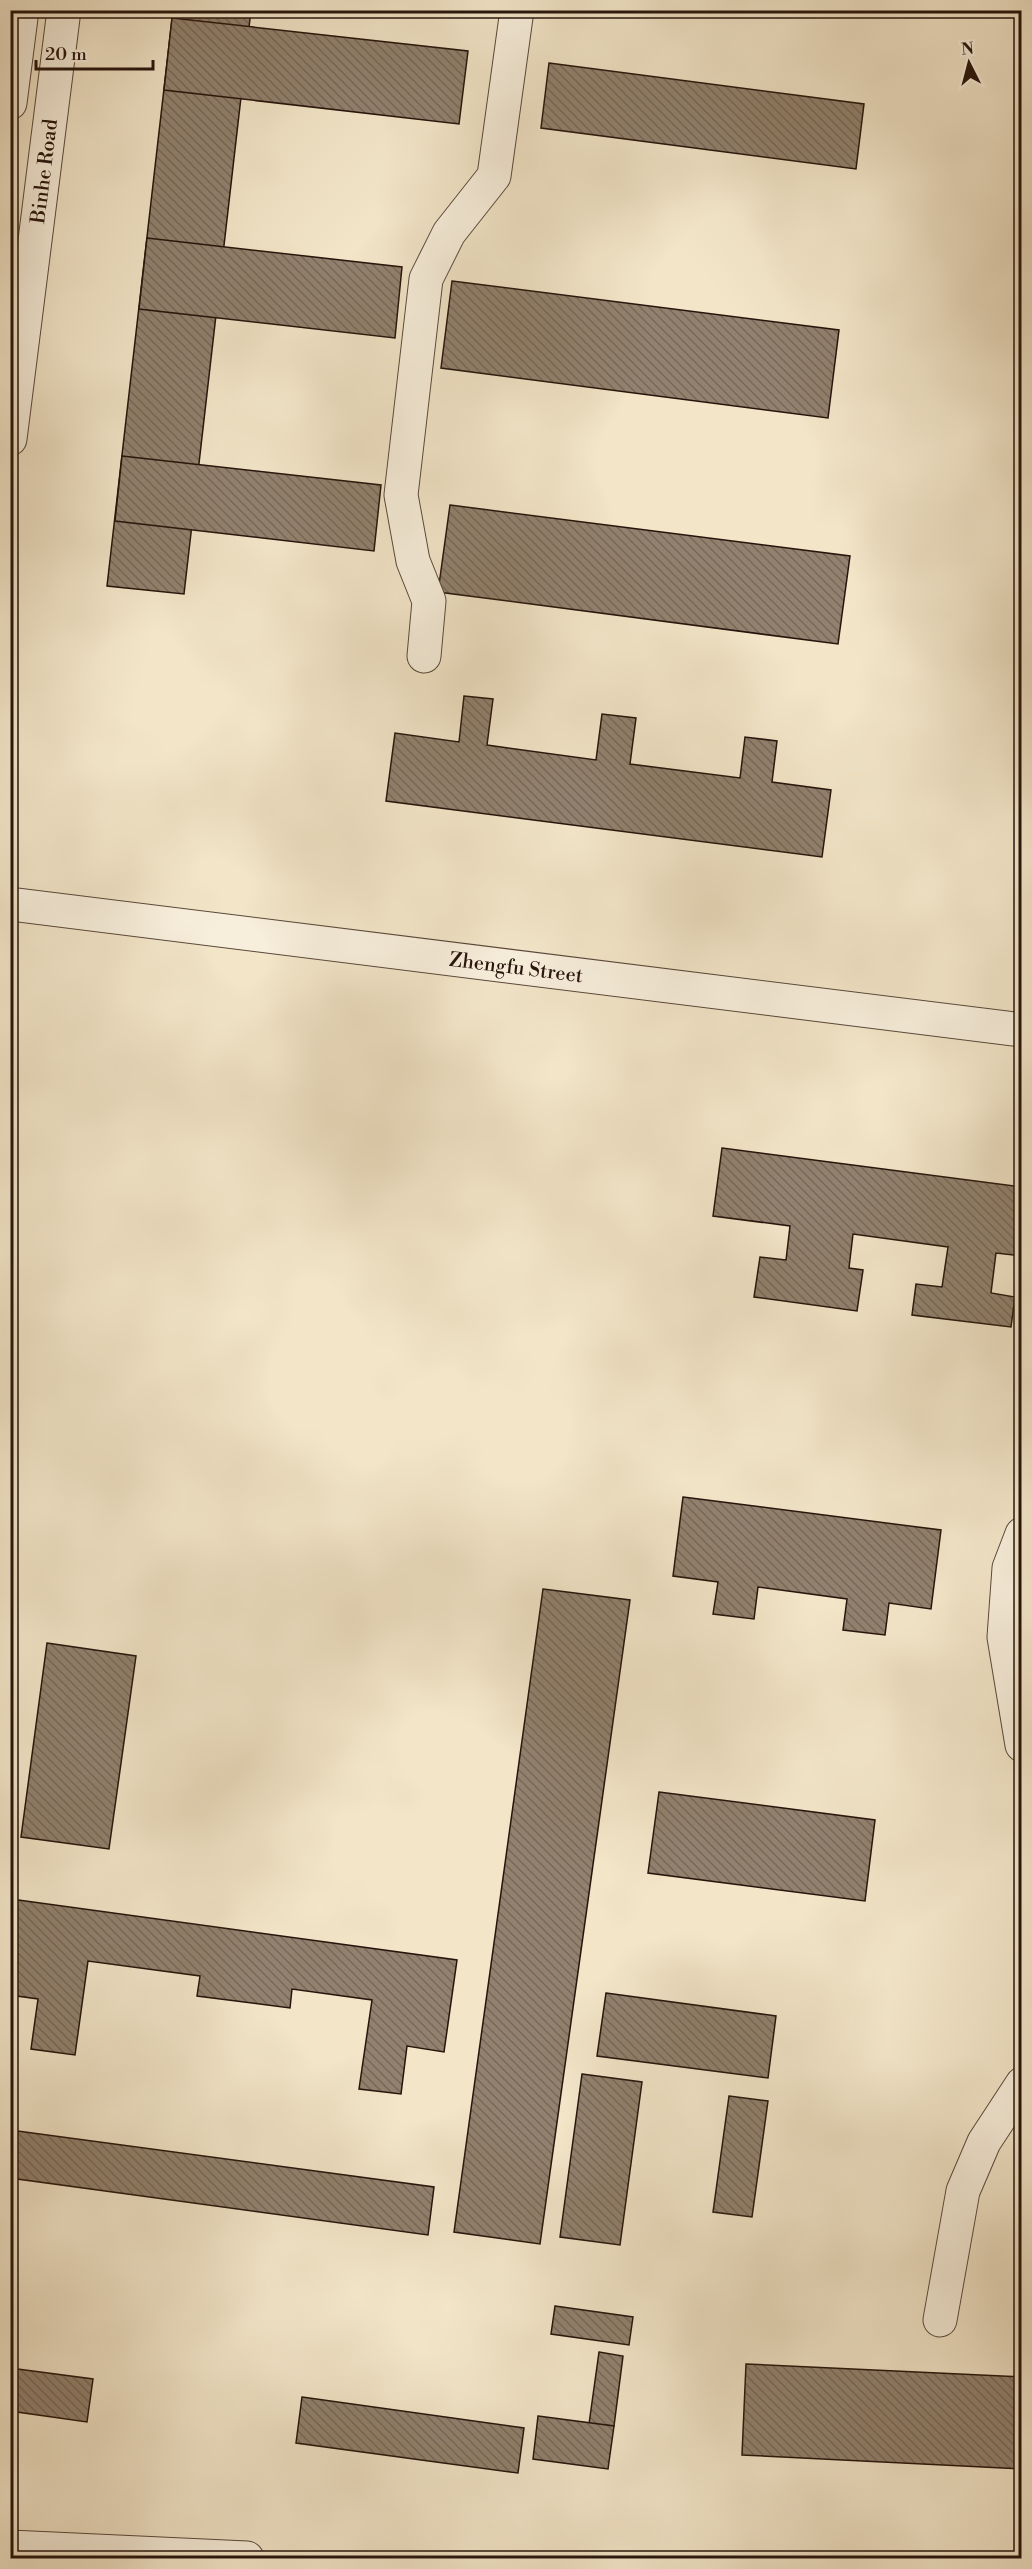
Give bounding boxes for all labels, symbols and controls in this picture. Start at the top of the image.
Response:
scale bar [36,33,153,71]
north arrow [939,33,999,93]
text: N [960,38,975,60]
text: 20 m [45,43,87,66]
street label: Binhe Road [26,117,64,226]
street label: Zhengfu Street [448,948,584,989]

